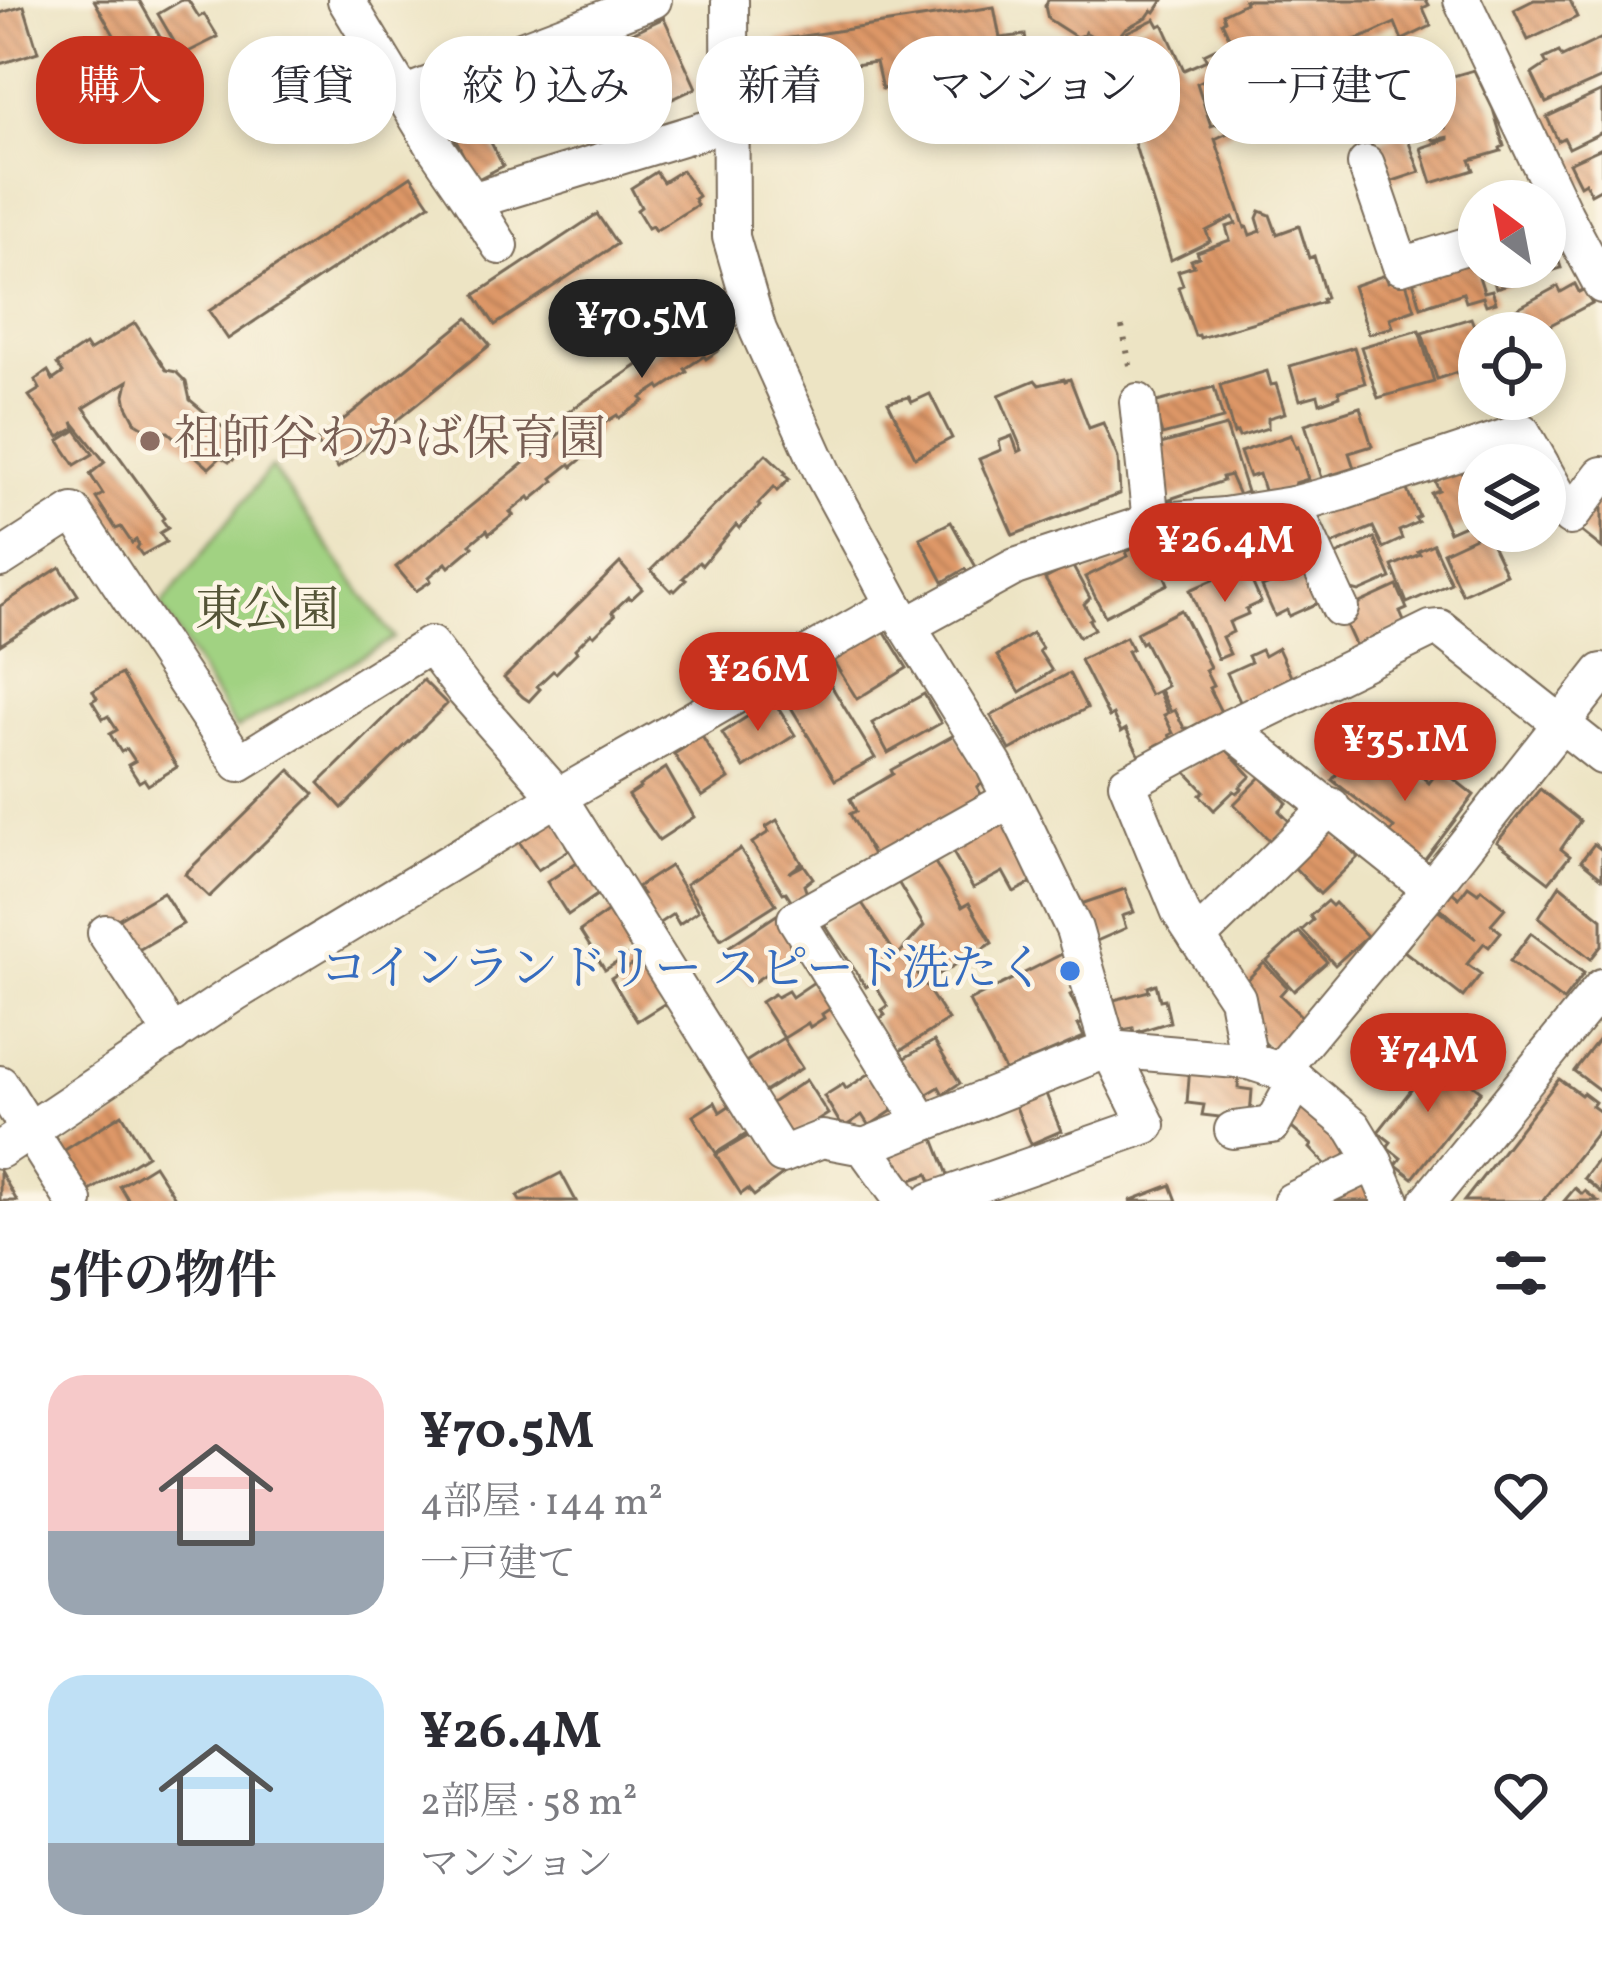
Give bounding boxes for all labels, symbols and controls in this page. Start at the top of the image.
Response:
chip: 購入 [36,36,204,144]
chip: 賃貸 [228,36,396,144]
chip: 絞り込み [420,36,672,144]
chip: 新着 [696,36,864,144]
chip: マンション [888,36,1180,144]
chip: 一戸建て [1204,36,1456,144]
north arrow [1458,180,1566,288]
map controls [1458,180,1566,552]
pin: ¥70.5M [544,279,740,381]
text: ¥70.5M [575,291,709,345]
button: locate [1458,312,1566,420]
place label: 祖師谷わかば保育園 [174,408,606,475]
marker: 祖師谷わかば保育園 [137,428,163,454]
button: layers [1458,444,1566,552]
pin: ¥26.4M [1127,503,1323,605]
text: ¥26.4M [1156,515,1294,569]
park label: 東公園 [195,579,339,646]
pin: ¥26M [687,632,829,734]
text: ¥26M [706,644,810,698]
pin: ¥35.1M [1307,702,1503,804]
text: ¥35.1M [1341,714,1469,768]
place label: コインランドリー スピード洗たく [320,938,1046,1005]
marker: コインランドリー スピード洗たく [1057,958,1083,984]
pin: ¥74M [1357,1013,1499,1115]
text: ¥74M [1377,1025,1479,1079]
icon: filters [1488,1240,1554,1306]
text: 5件の物件 [48,1243,277,1314]
text: ¥70.5M [420,1398,594,1469]
icon: home [144,1423,288,1567]
icon: heart [1488,1462,1554,1528]
text: 4部屋 · 144 m² [420,1477,663,1531]
text: 一戸建て [420,1539,576,1593]
text: ¥26.4M [420,1698,601,1769]
icon: home [144,1723,288,1867]
icon: heart [1488,1762,1554,1828]
text: 2部屋 · 58 m² [420,1777,638,1831]
text: マンション [420,1839,613,1893]

